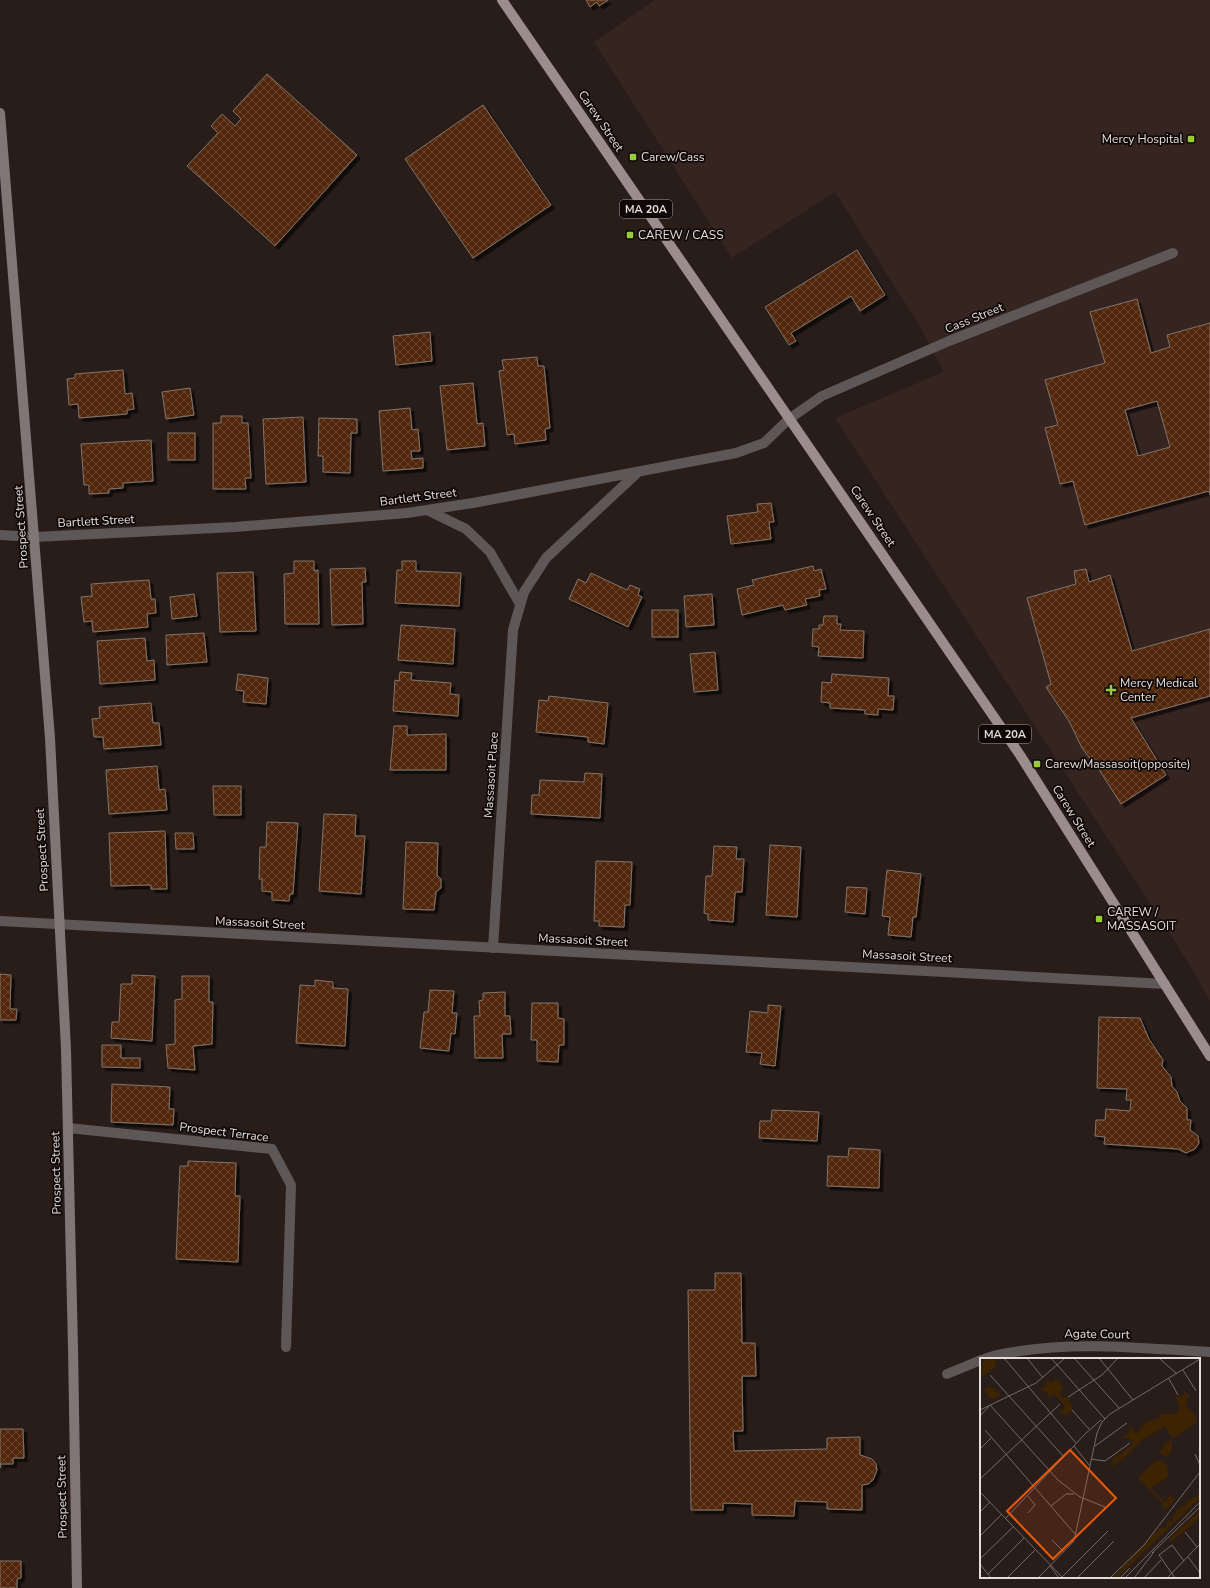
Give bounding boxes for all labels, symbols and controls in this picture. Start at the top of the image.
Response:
street label: Carew Street [575,87,628,155]
place label: Mercy Hospital [1102,131,1183,147]
marker: Mercy Hospital [1186,134,1196,144]
place label: Carew/Cass [641,149,705,165]
marker: Carew/Cass [628,152,638,162]
road number: MA 20A [620,200,672,218]
place label: CAREW / CASS [638,227,724,243]
marker: CAREW / CASS [625,230,635,240]
street label: Cass Street [942,299,1006,337]
street label: Carew Street [847,482,900,550]
street label: Prospect Street [10,484,32,569]
street label: Bartlett Street [379,484,458,510]
street label: Bartlett Street [57,511,136,531]
place label: Mercy Medical Center [1120,675,1198,705]
marker: Mercy Medical Center [1105,684,1117,696]
road number: MA 20A [979,725,1031,743]
street label: Massasoit Place [480,731,502,819]
place label: Carew/Massasoit(opposite) [1045,756,1191,772]
marker: Carew/Massasoit(opposite) [1032,759,1042,769]
street label: Carew Street [1048,782,1100,851]
street label: Prospect Street [32,807,52,892]
place label: CAREW / MASSASOIT [1107,904,1177,934]
street label: Massasoit Street [215,913,306,933]
marker: CAREW / MASSASOIT [1094,914,1104,924]
street label: Massasoit Street [538,930,629,950]
street label: Massasoit Street [862,946,953,966]
street label: Prospect Terrace [178,1119,270,1145]
street label: Prospect Street [47,1131,65,1215]
street label: Agate Court [1064,1325,1131,1343]
inset map [980,1358,1200,1578]
street label: Prospect Street [53,1455,71,1539]

